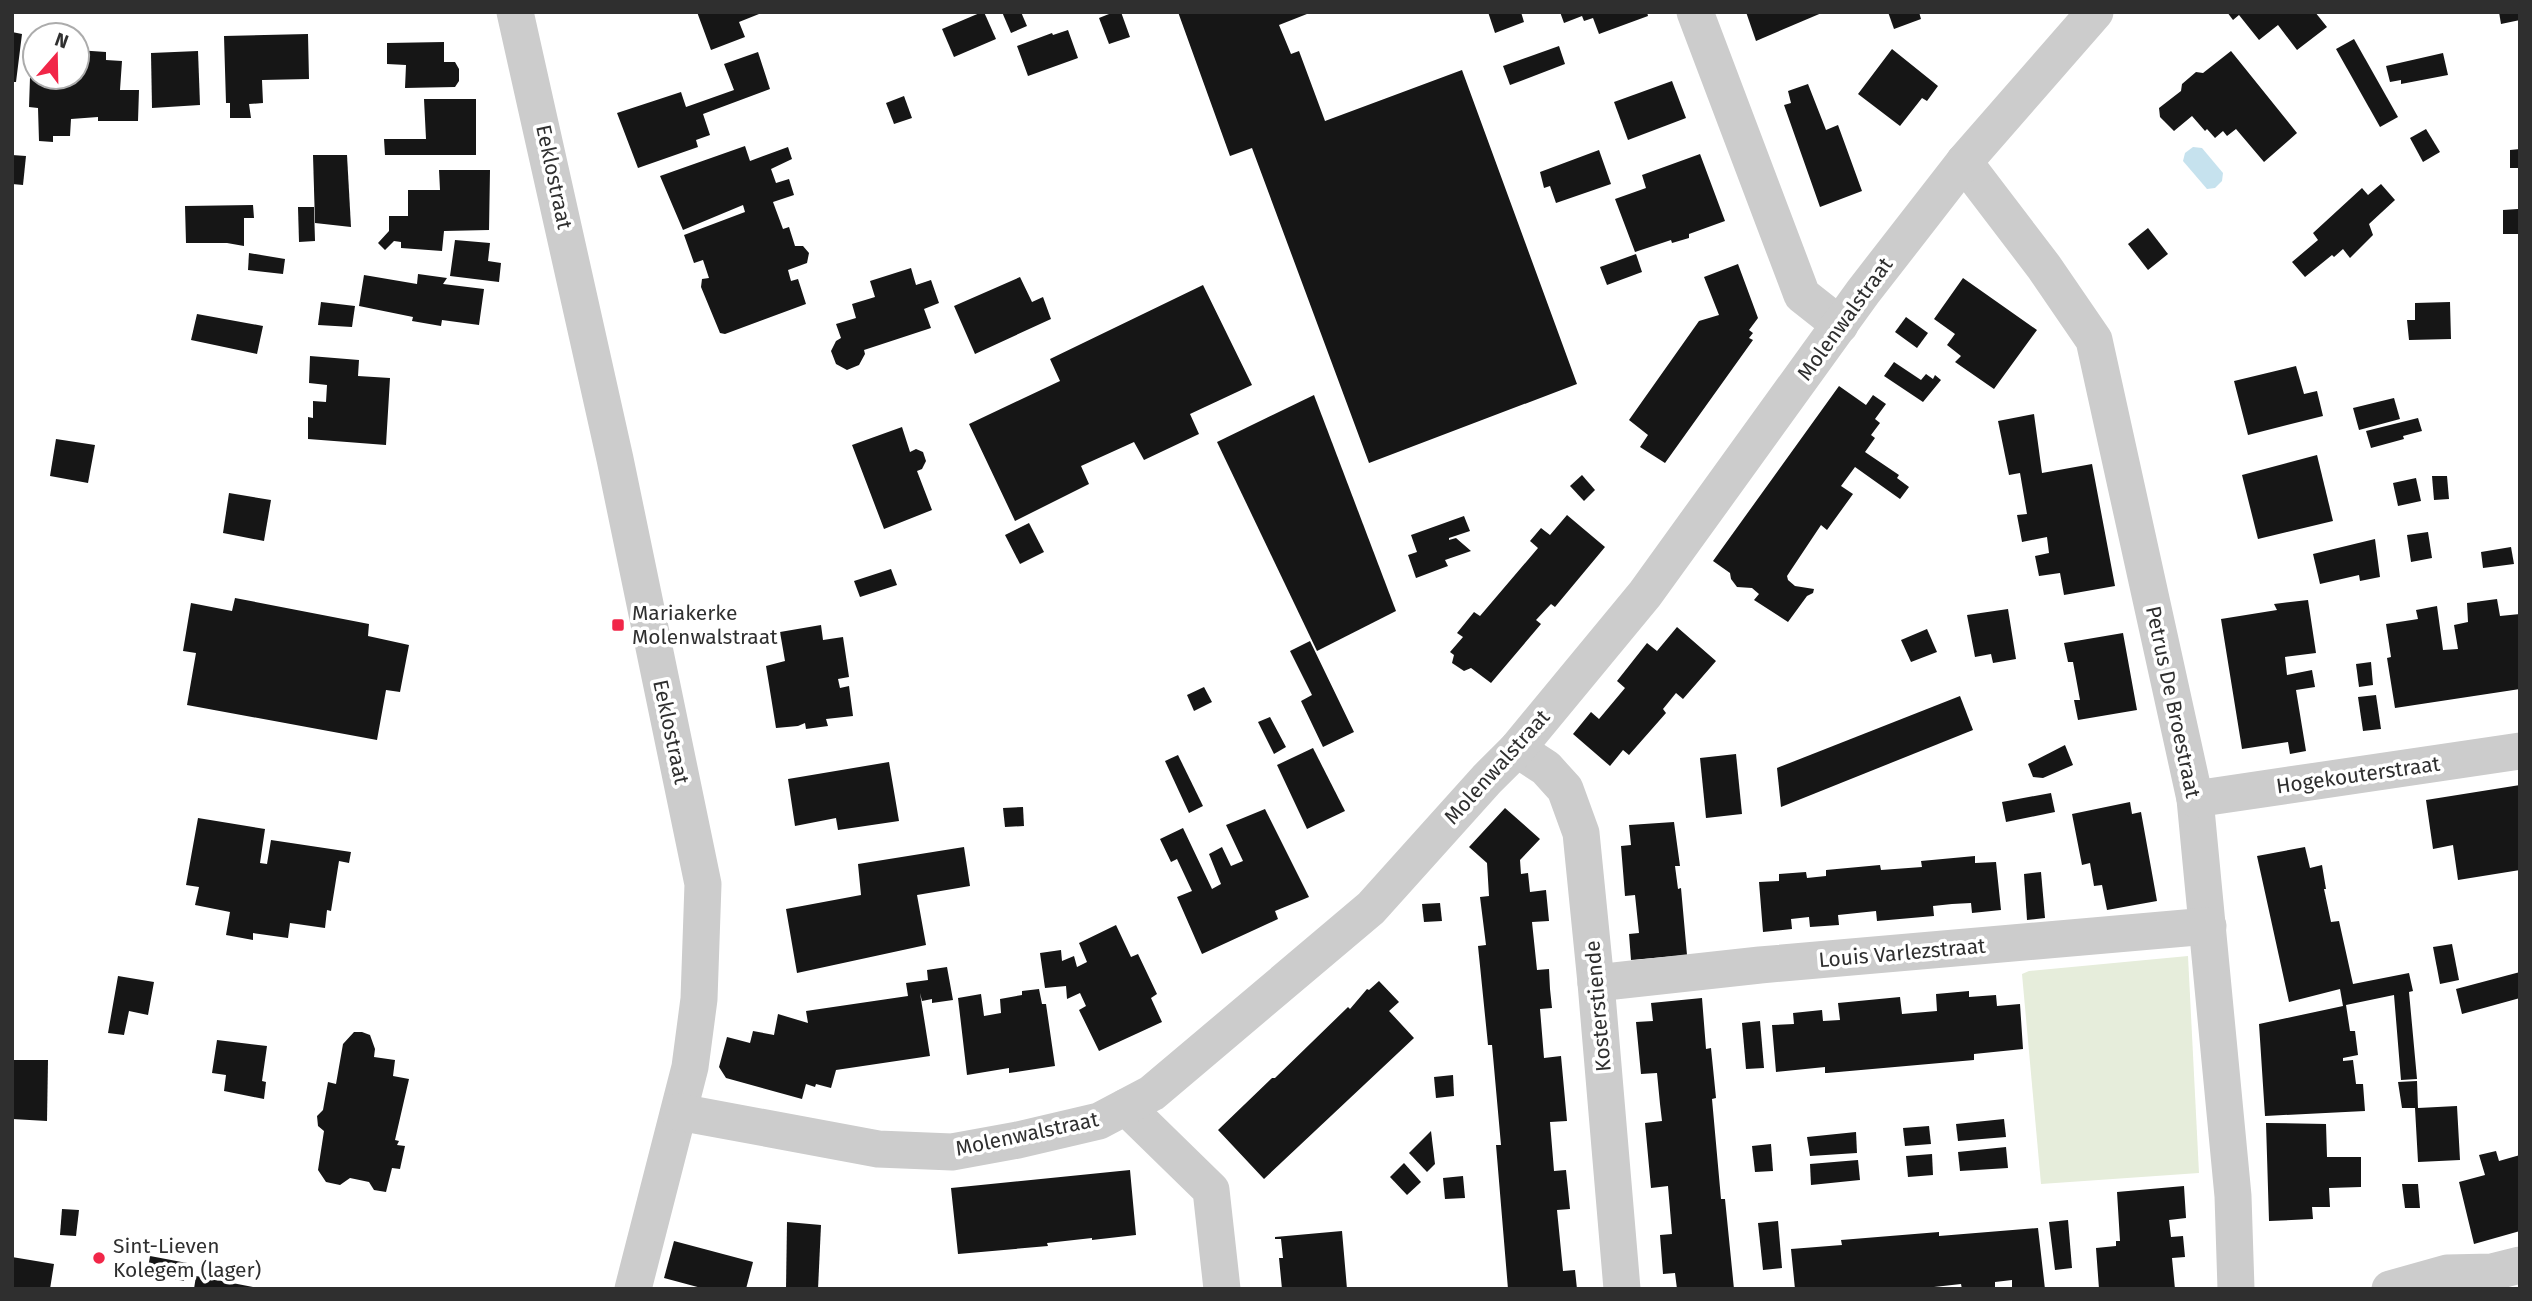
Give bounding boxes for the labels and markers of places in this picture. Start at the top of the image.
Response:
place label: Mariakerke Molenwalstraat [632,600,778,650]
marker: Mariakerke Molenwalstraat [610,617,626,633]
place label: Sint-Lieven Kolegem (lager) [113,1233,261,1283]
marker: Sint-Lieven Kolegem (lager) [91,1250,107,1266]

